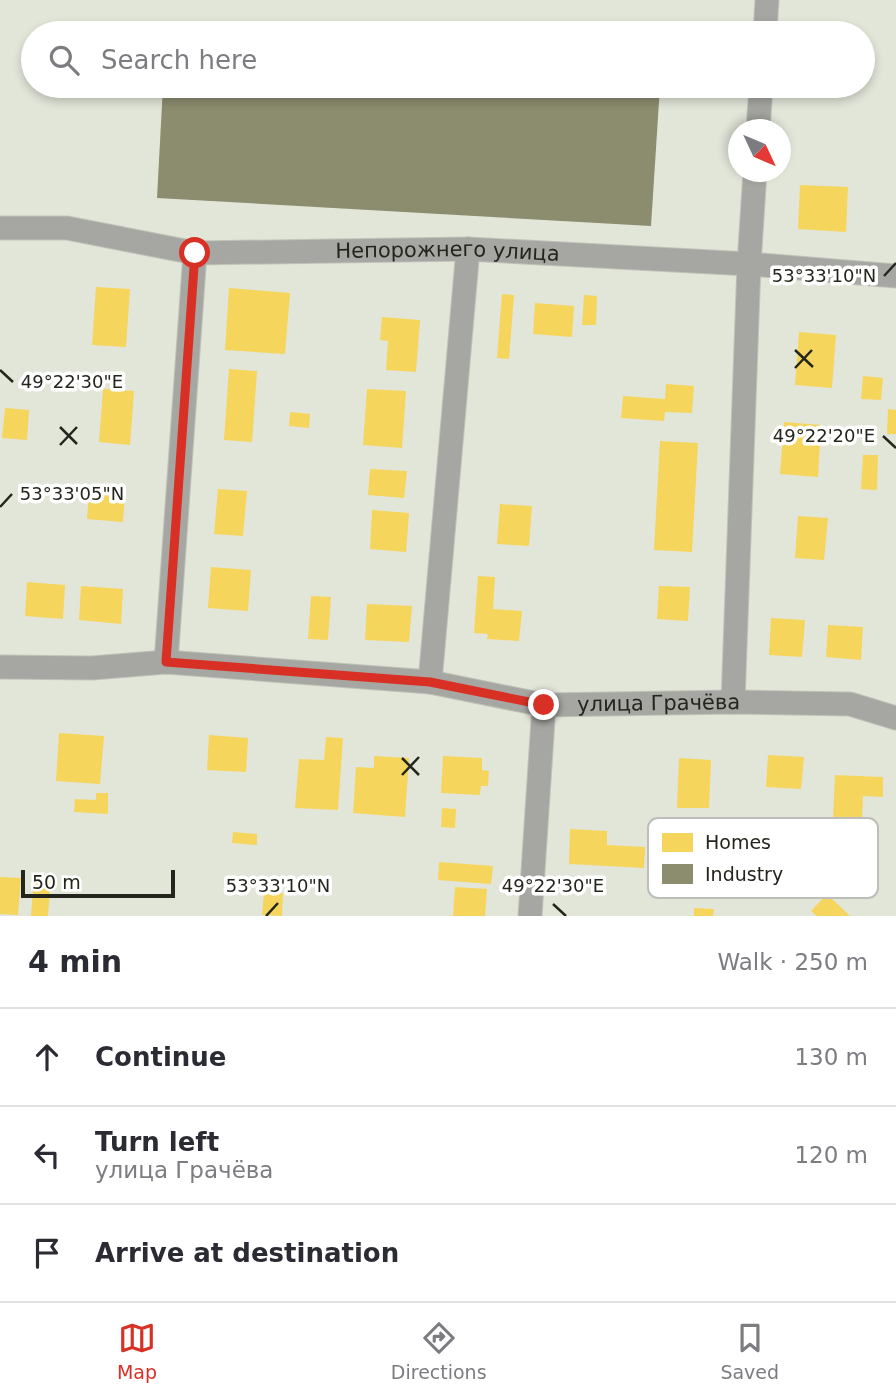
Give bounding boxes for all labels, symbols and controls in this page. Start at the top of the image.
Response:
search box [21,21,875,98]
icon: search [45,41,83,79]
text: Search here [101,45,257,75]
north arrow [728,119,791,182]
route start [179,237,210,268]
street label: Непорожнего улица [335,237,560,266]
text: 53°33'10"N [772,265,876,286]
text: 49°22'30"E [21,371,123,392]
text: 49°22'20"E [773,425,875,446]
text: 53°33'05"N [20,483,124,504]
route end [528,689,559,720]
street label: улица Грачёва [577,690,740,716]
legend [648,818,878,898]
text: Homes [705,831,771,853]
text: Industry [705,863,783,885]
scale bar [21,867,175,899]
text: 50 m [32,871,81,893]
text: 53°33'10"N [226,875,330,896]
text: 49°22'30"E [502,875,604,896]
text: 4 min [28,944,122,979]
text: Walk · 250 m [717,949,868,975]
icon: ahead [28,1038,66,1076]
text: Continue [95,1042,226,1072]
text: 130 m [794,1044,868,1070]
text: Turn left [95,1127,219,1157]
icon: left [28,1136,66,1174]
text: 120 m [794,1142,868,1168]
text: улица Грачёва [95,1157,273,1183]
icon: arrive [28,1234,66,1272]
text: Arrive at destination [95,1238,399,1268]
tab: Map [117,1319,157,1383]
tab: Directions [391,1319,487,1383]
tab: Saved [720,1319,779,1383]

